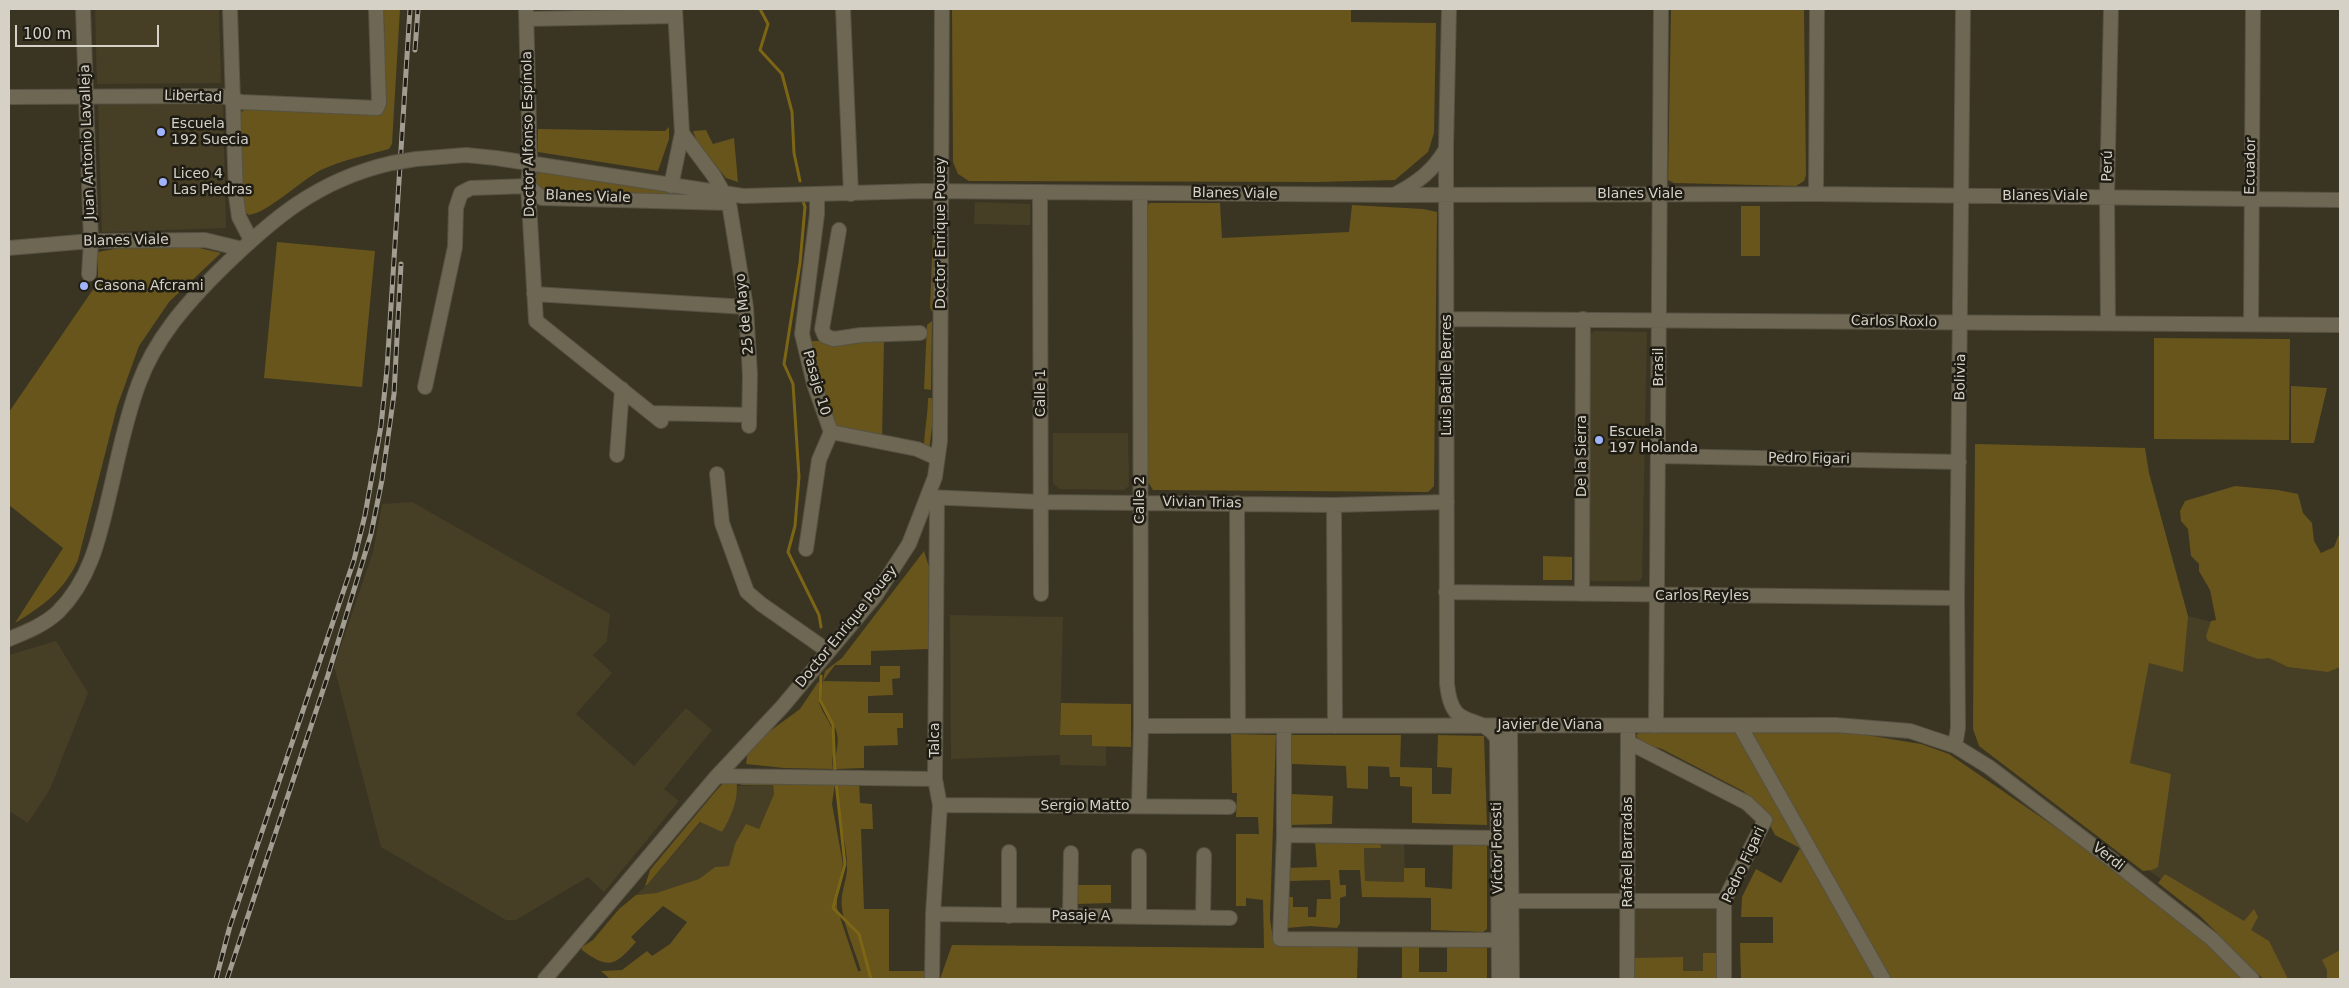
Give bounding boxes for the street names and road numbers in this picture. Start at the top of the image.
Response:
street label: Doctor Alfonso Espínola [519,51,539,217]
street label: Juan Antonio Lavalleja [77,64,99,220]
street label: Libertad [164,88,222,106]
street label: Ecuador [2242,137,2260,195]
street label: Perú [2099,150,2117,182]
street label: Doctor Enrique Pouey [933,157,949,309]
street label: Blanes Viale [1192,185,1278,203]
street label: Blanes Viale [1597,186,1683,202]
street label: Blanes Viale [545,187,631,207]
street label: Blanes Viale [2002,188,2088,204]
street label: Blanes Viale [83,232,169,250]
street label: 25 de Mayo [732,272,758,356]
street label: Carlos Roxlo [1851,313,1937,331]
street label: Luis Batlle Berres [1439,314,1455,436]
street label: Brasil [1651,347,1667,387]
street label: Pasaje 10 [799,348,833,418]
street label: Bolivia [1952,354,1970,400]
street label: Calle 1 [1033,369,1049,417]
street label: De la Sierra [1574,415,1590,497]
street label: Pedro Figari [1768,450,1850,468]
street label: Calle 2 [1132,476,1148,524]
street label: Vivian Trias [1162,494,1242,512]
street label: Doctor Enrique Pouey [793,563,901,691]
street label: Carlos Reyles [1655,588,1749,604]
street label: Javier de Viana [1498,717,1602,733]
street label: Talca [927,723,943,757]
street label: Rafael Barradas [1620,796,1636,908]
street label: Sergio Matto [1040,798,1130,814]
street label: Víctor Foresti [1489,802,1507,894]
street label: Pedro Figari [1719,824,1769,906]
street label: Verdi [2089,839,2127,875]
street label: Pasaje A [1052,908,1110,924]

